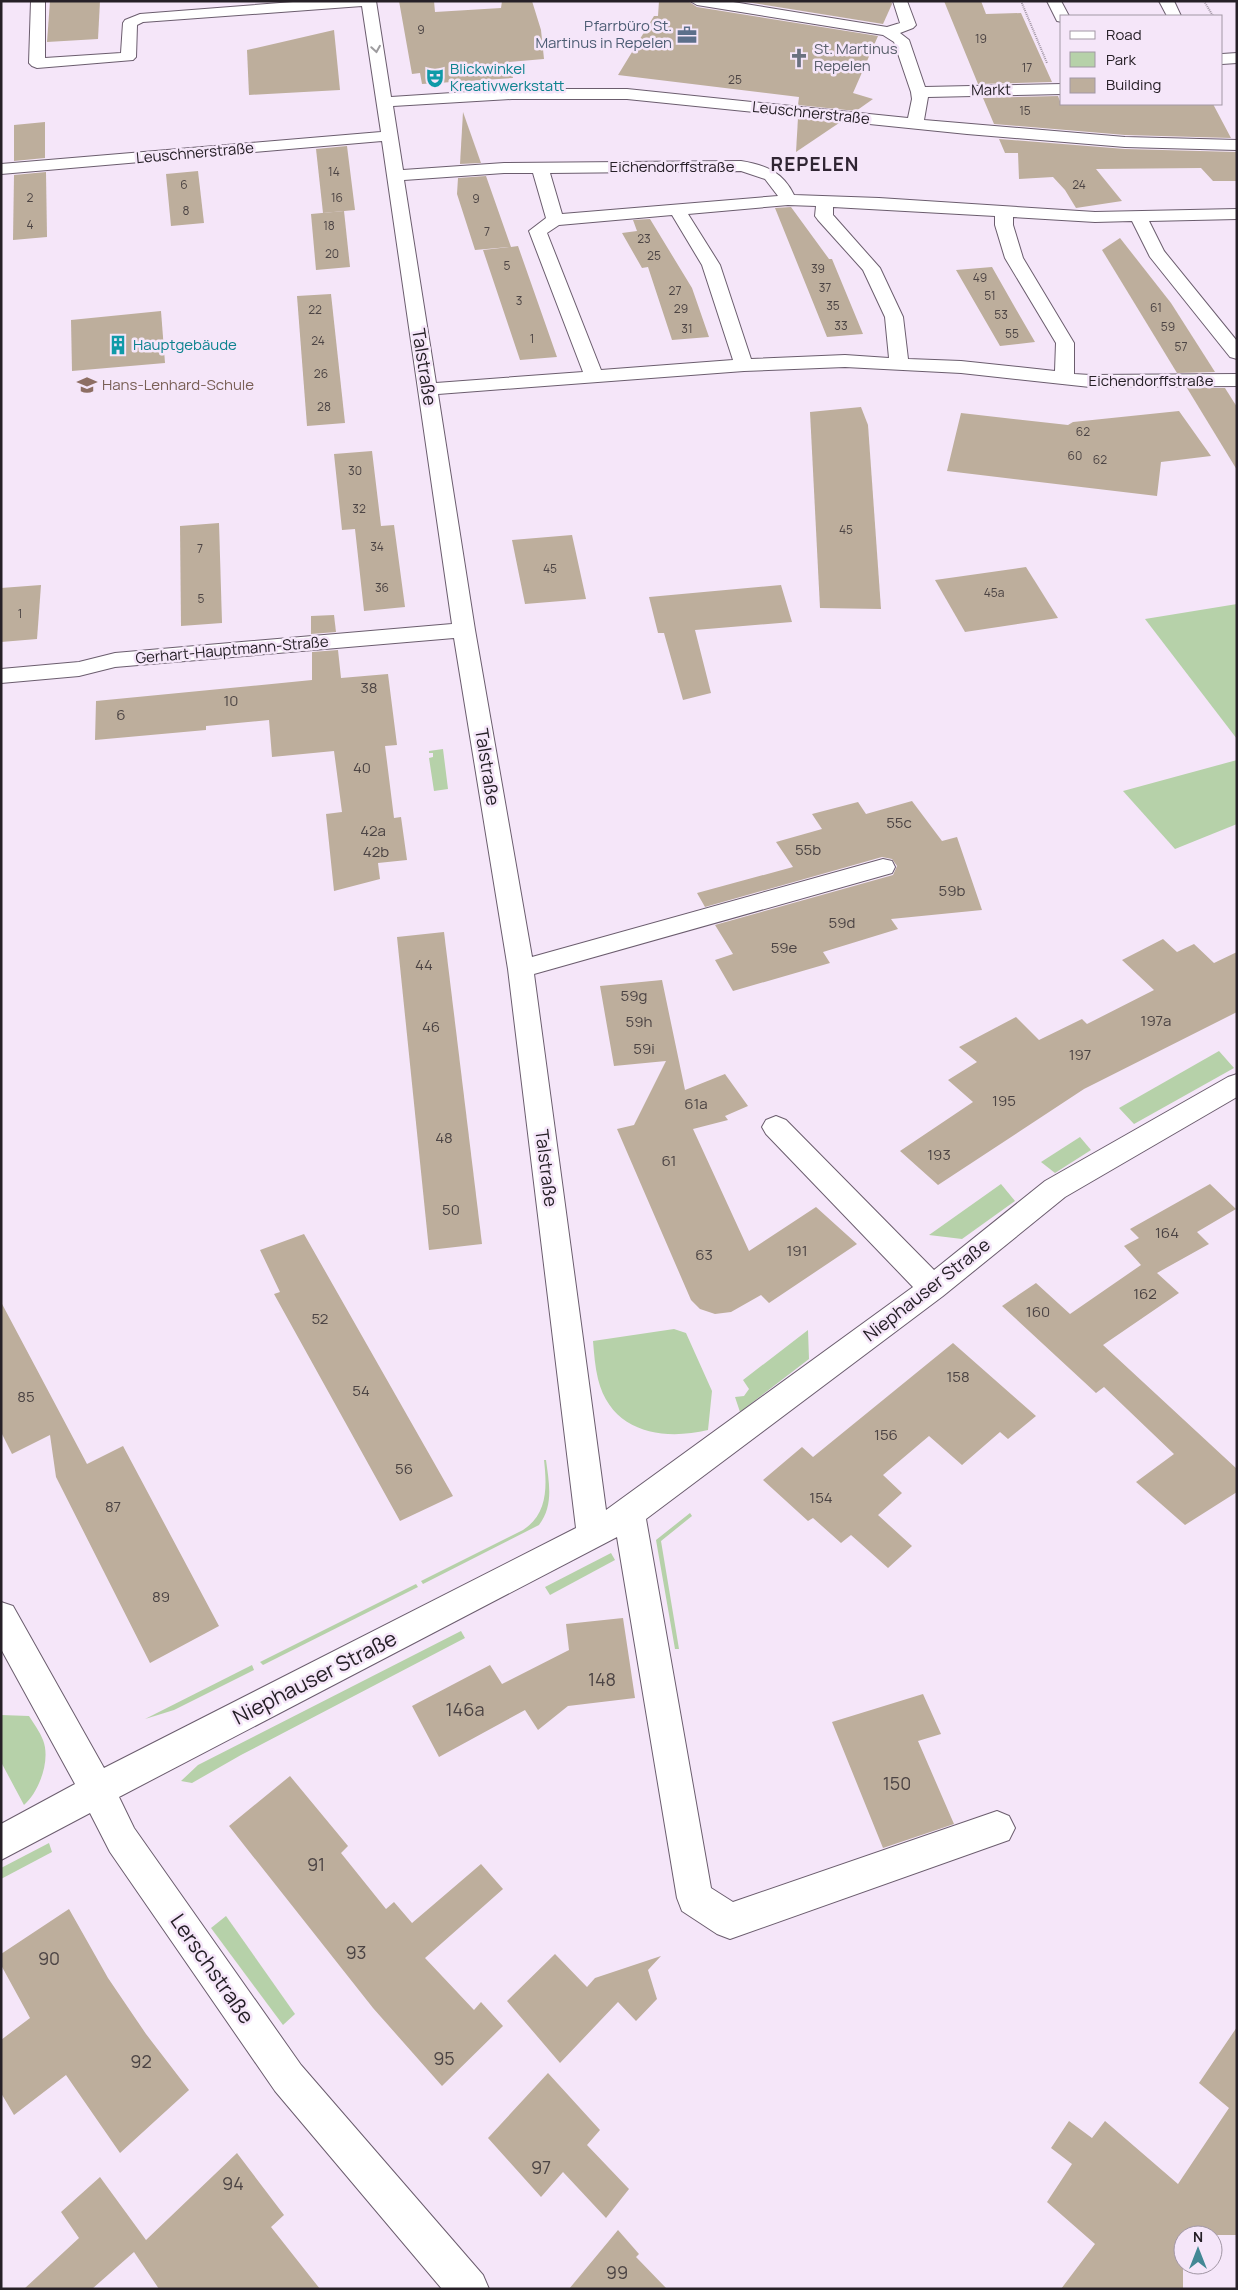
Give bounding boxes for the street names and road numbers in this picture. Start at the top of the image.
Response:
street label: Markt [971,79,1011,100]
street label: Leuschnerstraße [751,96,871,129]
street label: Leuschnerstraße [135,137,255,168]
street label: Eichendorffstraße [610,156,735,177]
street label: Talstraße [407,327,443,407]
street label: Eichendorffstraße [1089,370,1214,391]
street label: Gerhart-Hauptmann-Straße [135,631,330,668]
street label: Talstraße [470,727,506,807]
street label: Talstraße [530,1128,564,1208]
street label: Niephauser Straße [858,1232,995,1346]
street label: Niephauser Straße [228,1624,401,1731]
street label: Lerschstraße [165,1908,261,2029]

